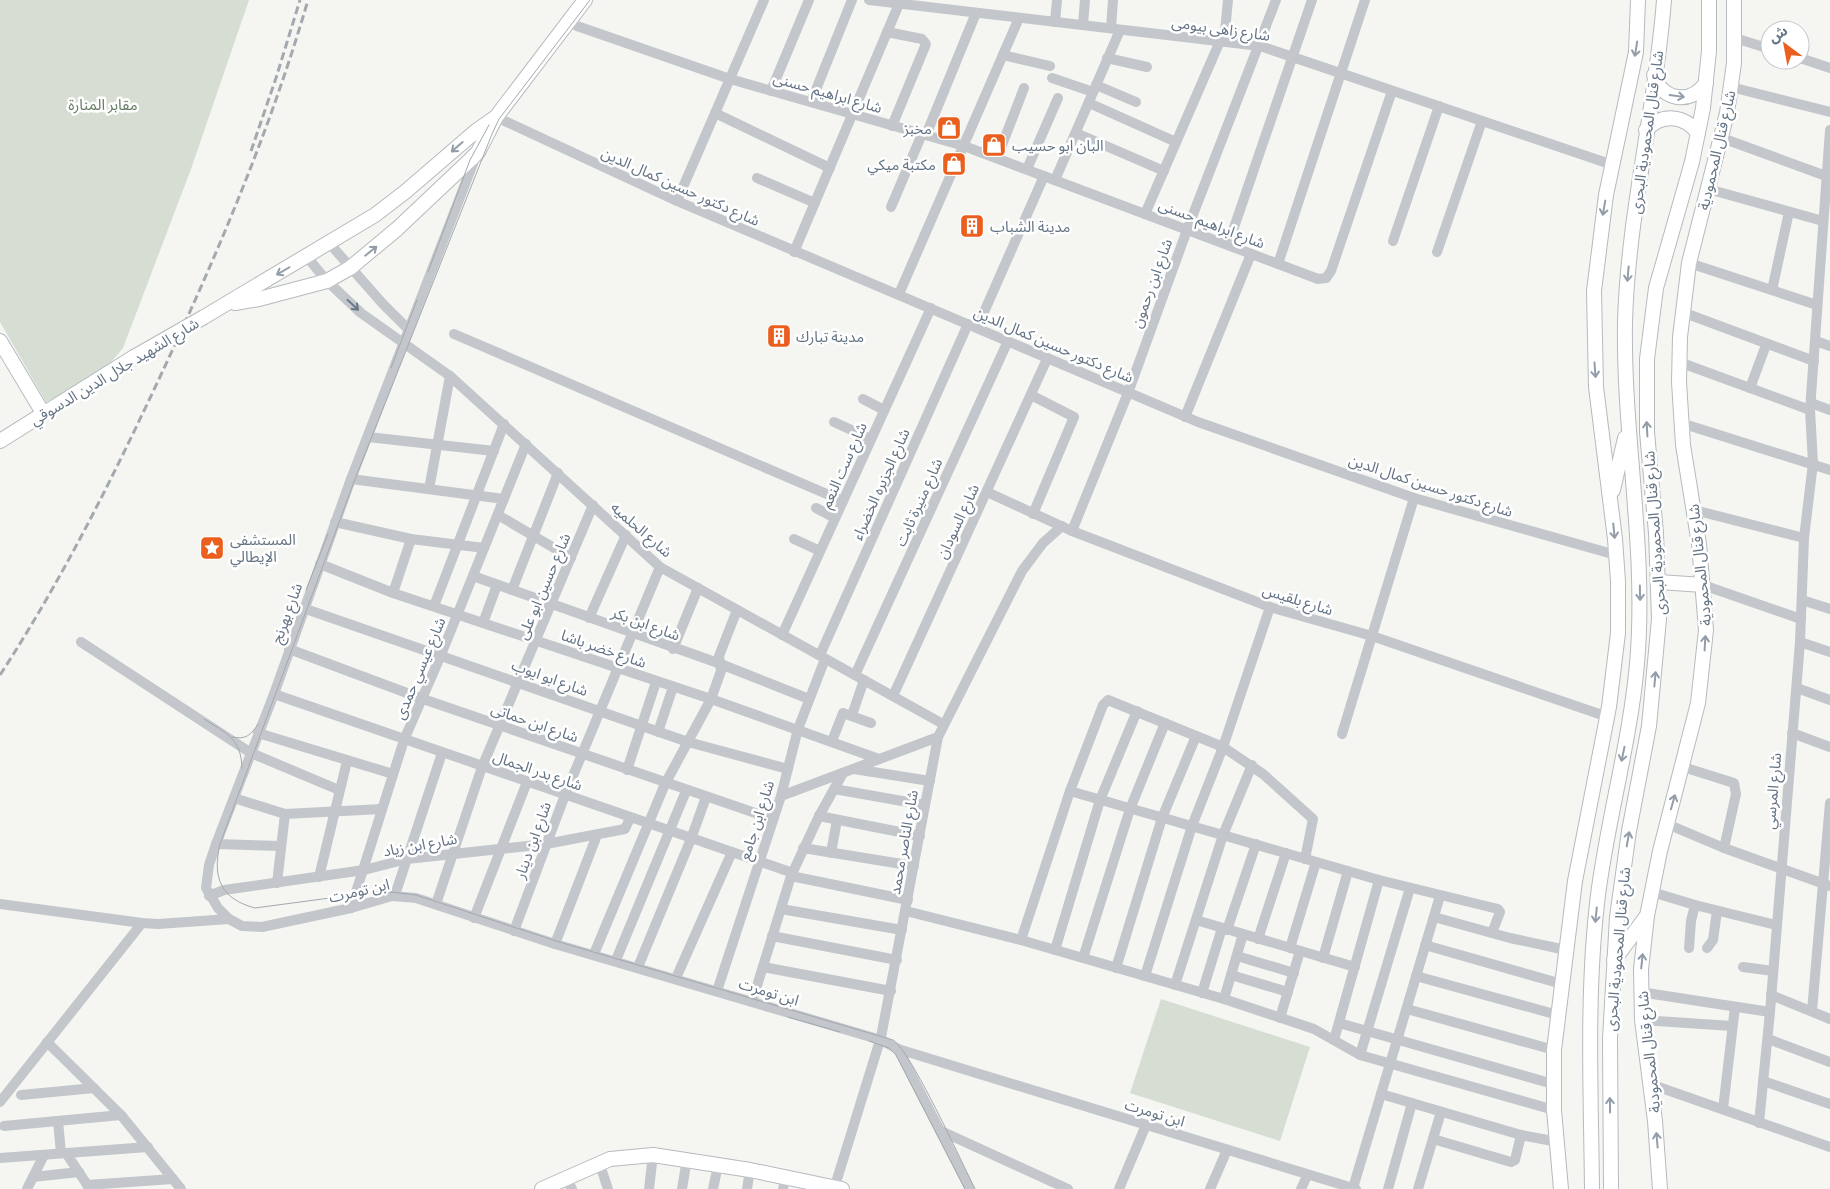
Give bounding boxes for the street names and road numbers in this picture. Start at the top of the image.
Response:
street label: شارع زاهى بيومى [1170,12,1272,48]
street label: شارع قنال المحمودية البحرى [1626,49,1670,215]
street label: شارع ابراهيم حسنى [770,68,885,120]
street label: شارع قنال المحمودية [1693,88,1742,212]
street label: شارع دكتور حسين كمال الدين [597,143,763,233]
street label: شارع ابراهيم حسنى [1155,194,1268,255]
street label: شارع ابن رحمون [1127,236,1179,331]
street label: شارع دكتور حسين كمال الدين [970,302,1137,390]
street label: شارع الشهيد جلال الدين الدسوقي [26,313,204,432]
street label: شارع ست النعم [816,419,874,512]
street label: شارع الجزيره الخضراء [847,425,916,544]
street label: شارع دكتور حسين كمال الدين [1345,450,1516,524]
street label: شارع قنال المحمودية البحرى [1639,450,1673,616]
street label: شارع منيرة ثابت [891,455,949,550]
street label: شارع السودان [932,480,986,563]
street label: شارع الحلميه [605,497,677,564]
street label: شارع قنال المحمودية [1684,503,1718,627]
street label: شارع حسين ابو على [512,530,577,644]
street label: شارع بهرنج [267,580,309,647]
street label: شارع بلقيس [1259,580,1336,622]
street label: شارع ابن بكر [607,602,683,648]
street label: شارع عيسي حمدى [389,614,452,723]
street label: شارع خضر باشا [558,625,649,675]
street label: شارع ابو ايوب [508,655,591,703]
street label: شارع ابن حماتى [488,699,581,749]
street label: شارع بدر الجمال [490,746,585,798]
street label: شارع المرسي [1760,752,1788,830]
street label: شارع ابن جامع [735,778,781,863]
street label: شارع الناصر محمد [885,788,925,896]
street label: شارع ابن دينار [509,799,558,883]
street label: شارع ابن زياد [382,829,459,863]
street label: شارع قنال المحمودية البحرى [1601,866,1637,1032]
street label: ابن تومرت [327,874,391,907]
street label: ابن تومرت [737,973,801,1010]
street label: شارع قنال المحمودية [1633,990,1667,1114]
street label: ابن تومرت [1123,1094,1187,1131]

